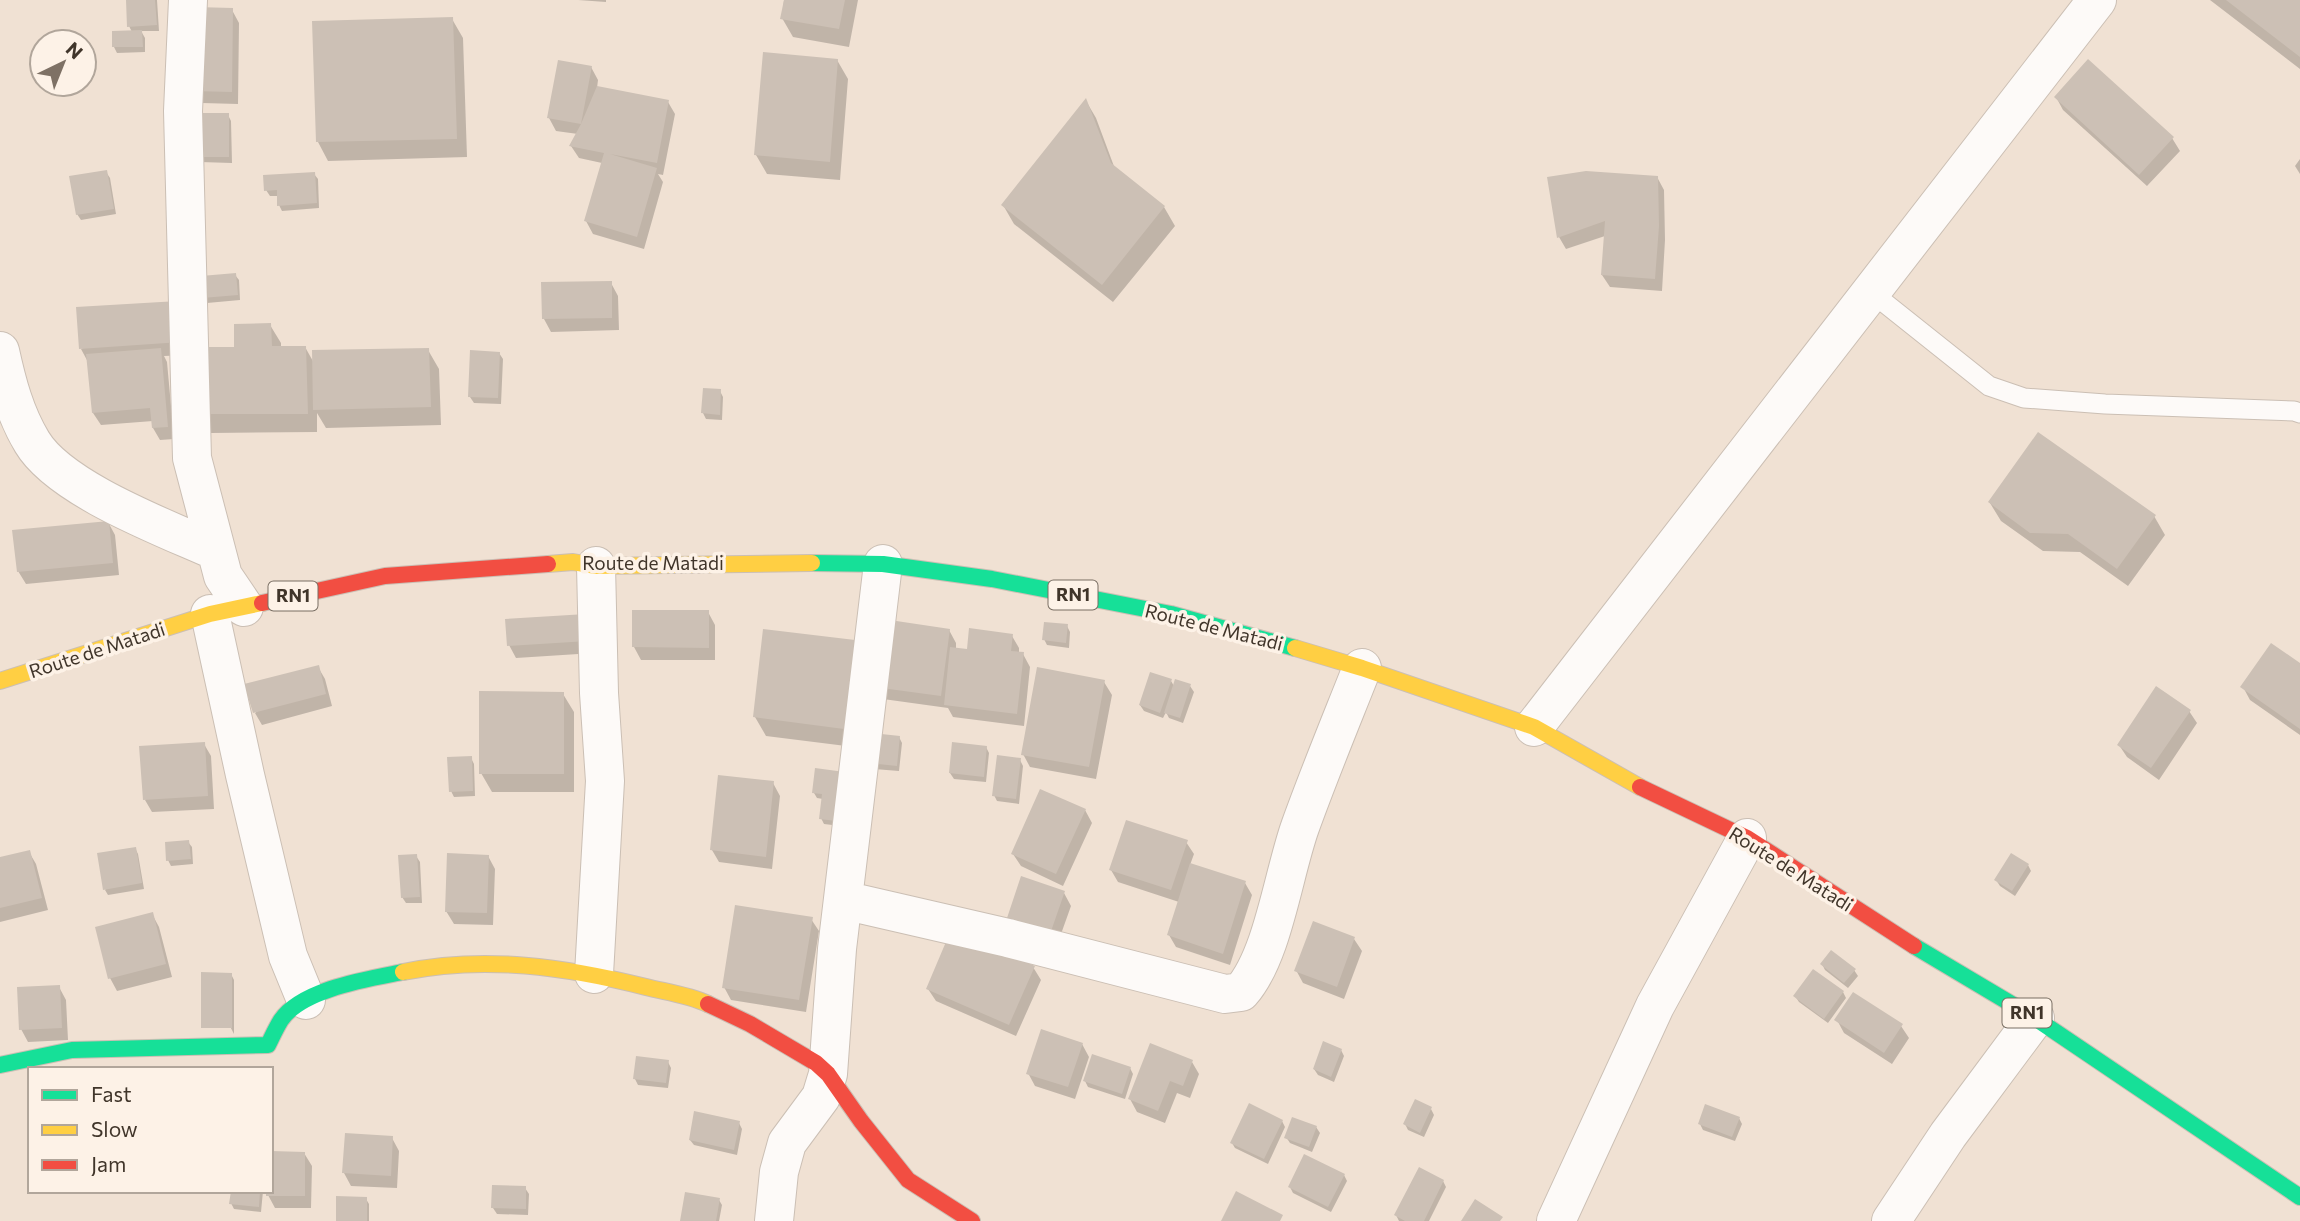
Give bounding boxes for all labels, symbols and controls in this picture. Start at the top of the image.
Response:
north arrow [28,28,98,98]
text: N [62,37,88,63]
street label: Route de Matadi [582,551,724,574]
road number: RN1 [1048,580,1098,610]
road number: RN1 [268,582,318,610]
street label: Route de Matadi [1143,598,1286,655]
street label: Route de Matadi [26,617,168,682]
street label: Route de Matadi [1725,821,1857,916]
road number: RN1 [2002,998,2052,1028]
legend [28,1067,273,1193]
text: Fast [91,1081,132,1106]
text: Slow [91,1116,138,1141]
text: Jam [91,1151,126,1176]

